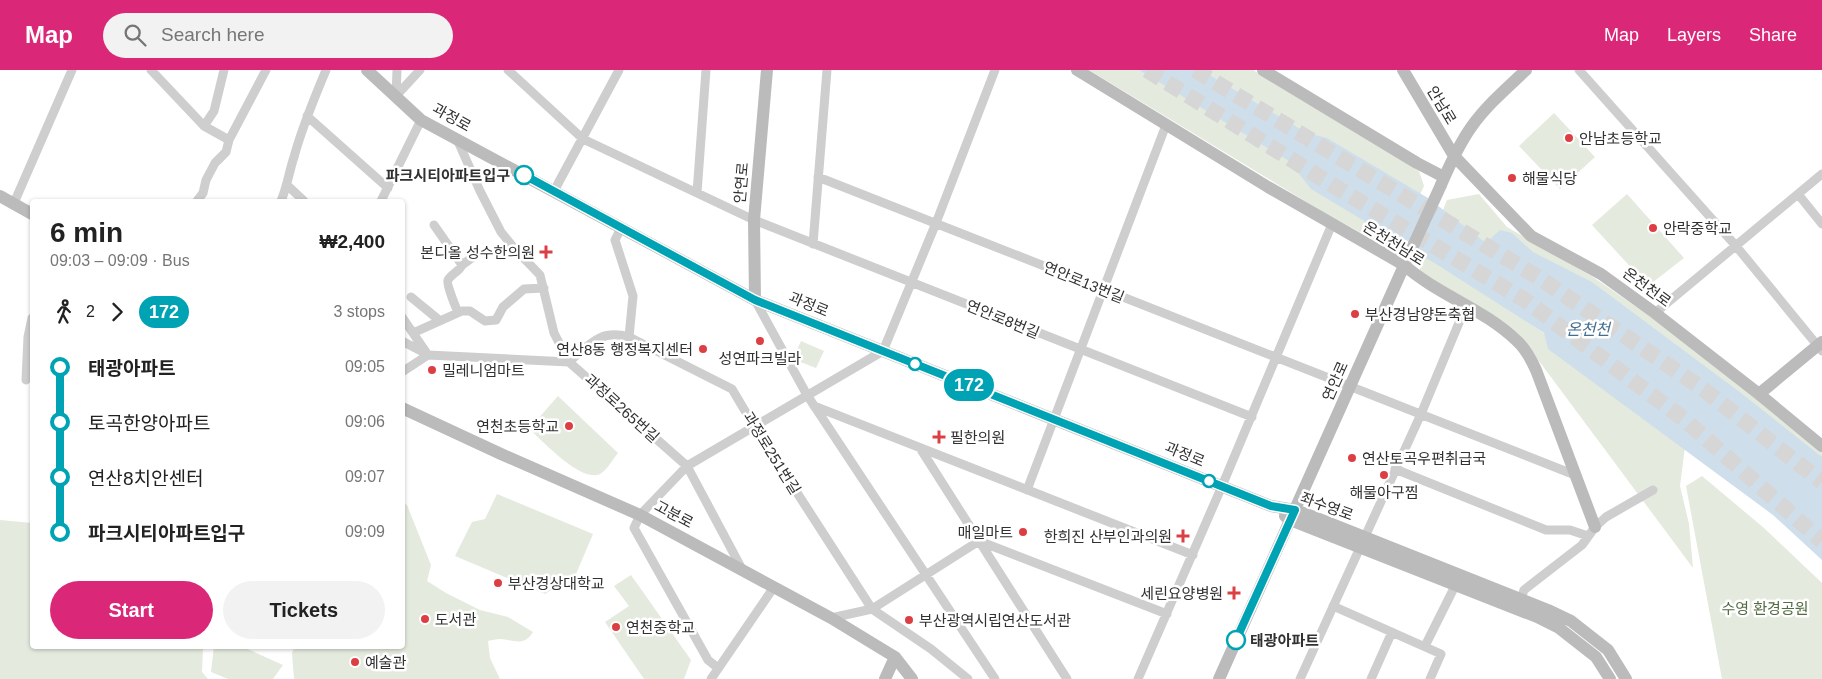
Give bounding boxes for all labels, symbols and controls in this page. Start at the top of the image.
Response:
search box [103,13,453,58]
text: Map [25,21,73,48]
icon: search [121,21,149,49]
text: Search here [161,24,265,45]
text: Map [1604,25,1639,45]
text: Layers [1667,25,1721,45]
text: Share [1749,25,1797,45]
street label: 안남로 [1424,83,1460,127]
street label: 과정로 [430,100,474,134]
place label: 안남초등학교 [1579,130,1662,147]
marker: 안남초등학교 [1563,132,1575,144]
street label: 안연로 [731,162,751,204]
marker: 파크시티아파트입구 [514,165,534,185]
place label: 파크시티아파트입구 [386,167,510,184]
place label: 해물식당 [1522,170,1577,187]
marker: 해물식당 [1506,172,1518,184]
text: 6 min [50,217,123,248]
street label: 온천천남로 [1360,218,1428,268]
place label: 안락중학교 [1663,220,1732,237]
marker: 안락중학교 [1647,222,1659,234]
text: ₩2,400 [320,231,385,252]
place label: 본디올 성수한의원 [420,244,535,261]
marker: 본디올 성수한의원 [539,245,553,259]
text: 09:03 – 09:09 · Bus [50,252,190,269]
street label: 연안로13번길 [1041,258,1127,306]
street label: 온천천로 [1620,264,1674,310]
street label: 과정로 [787,288,831,320]
street label: 연안로8번길 [964,297,1042,341]
icon: walk [50,298,78,326]
icon: forward [103,298,131,326]
text: 172 [149,302,179,322]
text: 2 [86,303,95,320]
text: 3 stops [333,303,385,320]
place label: 부산경남양돈축협 [1365,306,1475,323]
marker: 부산경남양돈축협 [1349,308,1361,320]
water label: 온천천 [1566,321,1612,338]
marker: 성연파크빌라 [754,335,766,347]
place label: 연산8동 행정복지센터 [556,341,693,358]
marker: 연산8동 행정복지센터 [697,343,709,355]
place label: 성연파크빌라 [719,350,802,367]
unlabelled marker [908,357,922,371]
text: 태광아파트 [88,358,175,379]
text: 09:05 [345,358,385,375]
street label: 연안로 [1319,359,1351,403]
place label: 밀레니엄마트 [442,362,525,379]
marker: 밀레니엄마트 [426,364,438,376]
line badge: 172 [940,369,998,401]
street label: 과정로265번길 [581,370,663,446]
text: 172 [954,375,984,395]
street label: 과정로251번길 [740,409,804,497]
text: 토곡한양아파트 [88,413,210,434]
text: 09:06 [345,413,385,430]
place label: 연천초등학교 [476,418,559,435]
marker: 연천초등학교 [563,420,575,432]
place label: 필한의원 [950,429,1005,446]
marker: 필한의원 [932,430,946,444]
street label: 과정로 [1163,438,1207,470]
place label: 연산토곡우편취급국 [1362,450,1486,467]
marker: 연산토곡우편취급국 [1346,452,1358,464]
text: 연산8치안센터 [88,468,203,489]
text: 09:07 [345,468,385,485]
marker: 해물아구찜 [1378,469,1390,481]
unlabelled marker [1202,474,1216,488]
place label: 해물아구찜 [1349,484,1419,501]
street label: 좌수영로 [1298,489,1356,523]
street label: 고분로 [652,497,696,531]
text: 파크시티아파트입구 [88,523,245,544]
text: 09:09 [345,523,385,540]
place label: 매일마트 [958,524,1013,541]
marker: 매일마트 [1017,526,1029,538]
place label: 한희진 산부인과의원 [1044,528,1172,545]
marker: 한희진 산부인과의원 [1176,529,1190,543]
place label: 부산경상대학교 [508,575,605,592]
marker: 부산경상대학교 [492,577,504,589]
button: Start [50,581,213,639]
button: Tickets [223,581,385,639]
place label: 세린요양병원 [1140,585,1223,602]
marker: 세린요양병원 [1227,586,1241,600]
park label: 수영 환경공원 [1722,600,1808,617]
place label: 도서관 [435,611,477,628]
place label: 부산광역시립연산도서관 [919,612,1071,629]
marker: 도서관 [419,613,431,625]
marker: 부산광역시립연산도서관 [903,614,915,626]
place label: 연천중학교 [626,619,695,636]
marker: 연천중학교 [610,621,622,633]
marker: 태광아파트 [1226,630,1246,650]
place label: 태광아파트 [1250,632,1319,649]
place label: 예술관 [365,654,407,671]
marker: 예술관 [349,656,361,668]

